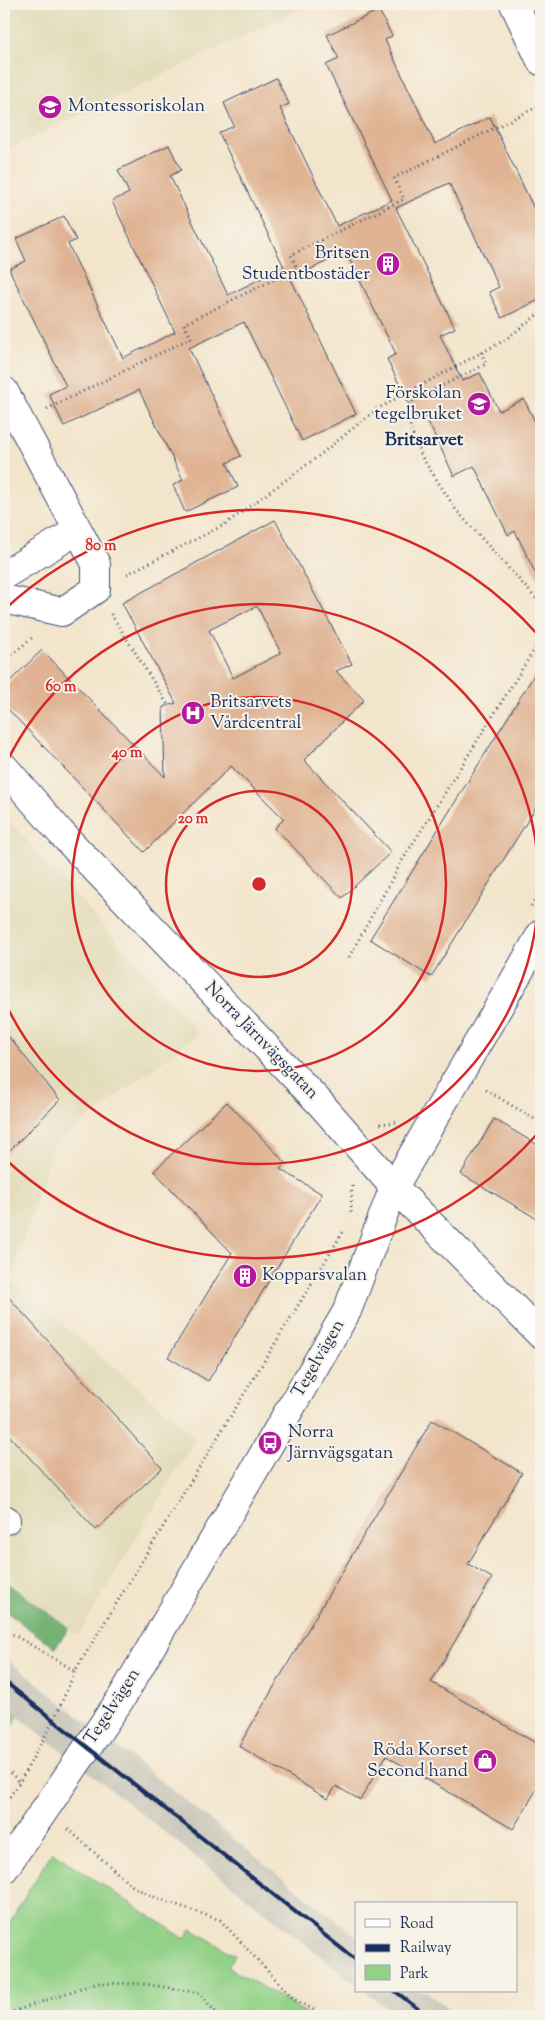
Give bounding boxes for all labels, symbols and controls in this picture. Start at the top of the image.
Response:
school or university icon: Montessoriskolan [37,94,63,120]
place label: Montessoriskolan [68,94,206,120]
place label: Britsen Studentbostäder [242,241,370,288]
building icon: Britsen Studentbostäder [375,251,401,277]
place label: Förskolan tegelbruket [374,381,462,428]
school or university icon: Förskolan tegelbruket [466,391,492,417]
district label: Britsarvet [385,427,464,454]
text: 80 m [85,536,117,557]
text: 60 m [46,677,77,698]
place label: Britsarvets Vårdcentral [210,690,301,737]
hospital icon: Britsarvets Vårdcentral [180,700,206,726]
text: 40 m [111,743,143,764]
text: 20 m [178,809,209,830]
centre of rings [250,875,268,893]
street label: Norra Järnvägsgatan [198,976,324,1106]
building icon: Kopparsvalan [232,1263,258,1289]
place label: Kopparsvalan [262,1263,368,1289]
street label: Tegelvägen [286,1315,352,1403]
place label: Norra Järnvägsgatan [287,1420,394,1467]
bus stop icon: Norra Järnvägsgatan [257,1430,283,1456]
street label: Tegelvägen [79,1663,148,1750]
place label: Röda Korset Second hand [367,1738,468,1785]
shop icon: Röda Korset Second hand [472,1748,498,1774]
legend [355,1902,518,1992]
text: Road [400,1914,434,1935]
text: Railway [400,1938,452,1959]
text: Park [400,1964,429,1985]

